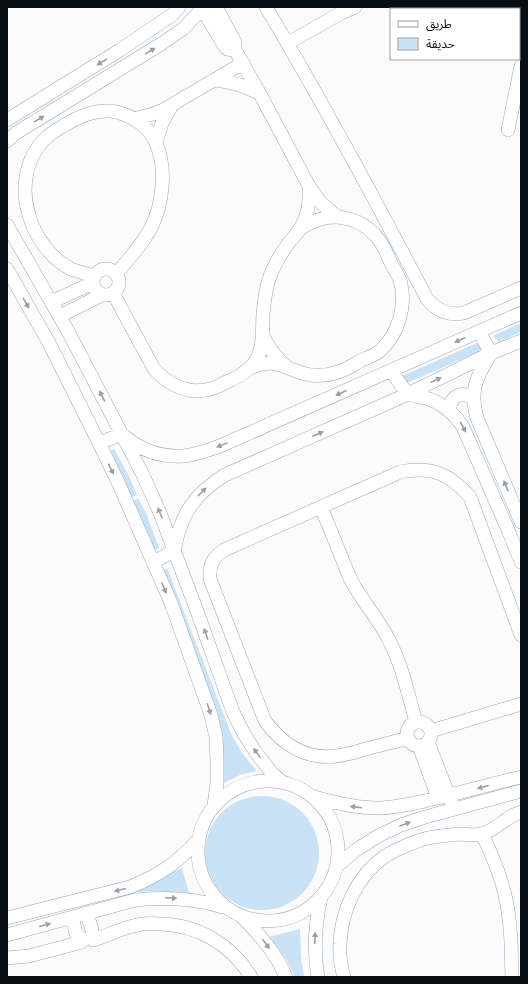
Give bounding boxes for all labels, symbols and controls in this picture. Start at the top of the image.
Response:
legend [390,8,520,60]
text: طريق [426,12,452,37]
text: حديقة [426,32,455,57]
one-way arrow [144,48,156,55]
one-way arrow [96,58,108,65]
one-way arrow [34,115,44,123]
one-way arrow [23,297,30,309]
one-way arrow [454,337,465,343]
one-way arrow [430,377,442,383]
one-way arrow [99,390,106,402]
one-way arrow [335,390,346,396]
one-way arrow [460,422,466,433]
one-way arrow [312,431,323,437]
one-way arrow [215,443,227,449]
one-way arrow [108,463,114,474]
one-way arrow [503,481,509,492]
one-way arrow [197,487,207,497]
one-way arrow [156,506,162,518]
one-way arrow [161,582,167,594]
one-way arrow [202,628,208,640]
one-way arrow [206,704,212,716]
one-way arrow [252,748,261,759]
one-way arrow [477,784,489,790]
one-way arrow [350,803,362,810]
one-way arrow [399,820,411,826]
one-way arrow [113,887,125,893]
one-way arrow [165,895,177,902]
one-way arrow [39,922,51,928]
one-way arrow [312,932,319,944]
one-way arrow [262,939,270,949]

